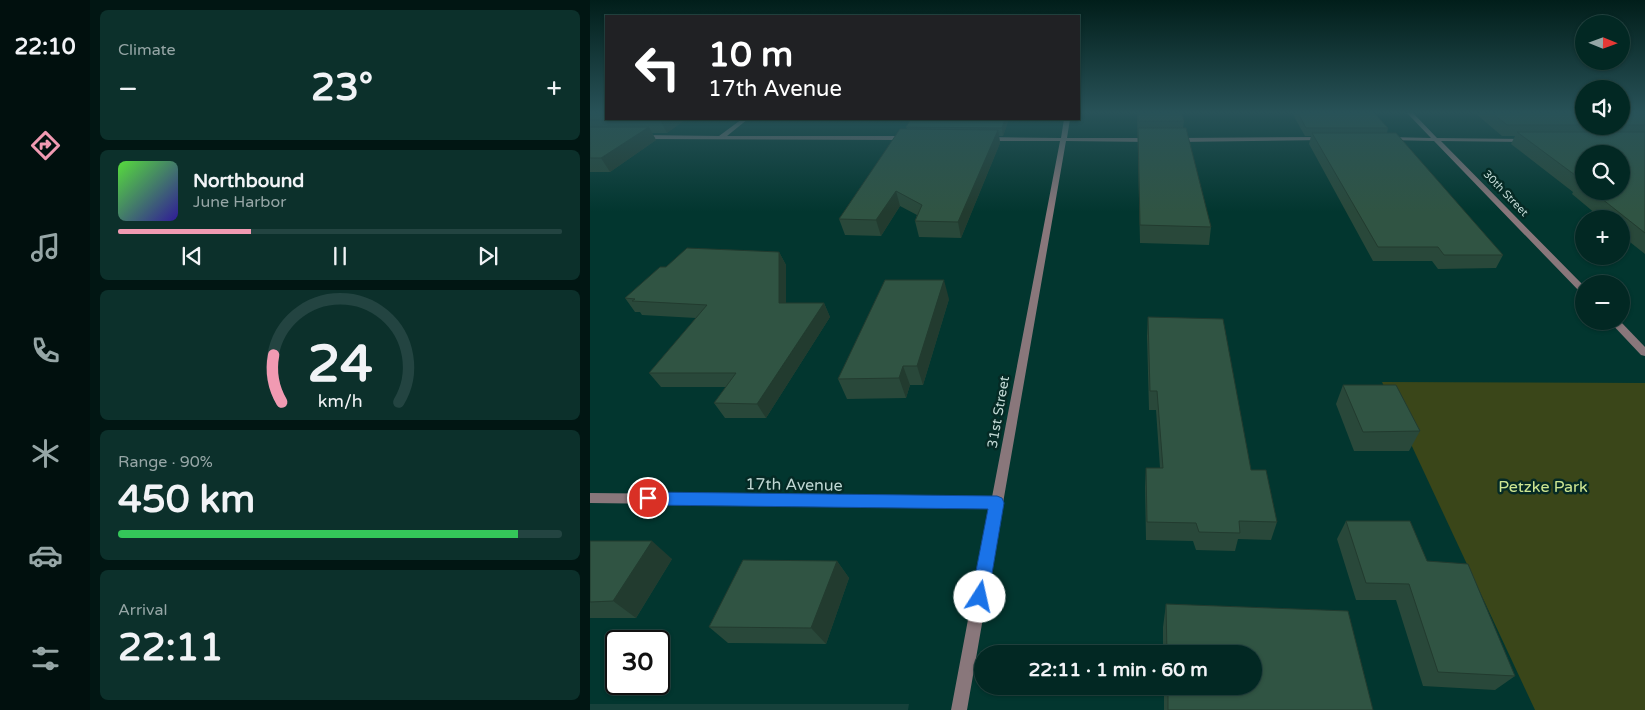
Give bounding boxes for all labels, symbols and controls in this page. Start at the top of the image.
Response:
north arrow [1575,15,1630,70]
map controls [1575,15,1630,330]
text: 22:10 [15,34,75,60]
text: 10 m [708,34,793,76]
icon: left [625,35,690,100]
text: Climate [118,40,176,60]
text: 23° [311,65,373,111]
text: − [118,72,138,106]
text: + [546,72,562,106]
text: 17th Avenue [708,76,842,102]
button: sound [1575,80,1630,135]
icon: directions [28,128,63,163]
button: search [1575,145,1630,200]
street label: 30th Street [1480,168,1531,219]
text: Northbound [193,170,304,192]
text: June Harbor [193,192,286,212]
button: + [1575,210,1630,265]
icon: music [28,230,63,265]
icon: previous [178,242,206,270]
icon: pause [326,242,354,270]
icon: next [474,242,502,270]
button: − [1575,275,1630,330]
icon: phone [28,333,63,368]
text: 24 [307,333,373,396]
street label: 31st Street [984,374,1013,450]
text: km/h [318,391,362,412]
icon: climate [28,436,63,471]
text: Range · 90% [118,452,213,472]
street label: 17th Avenue [745,474,843,496]
text: 450 km [118,477,255,523]
pin [627,477,669,519]
park label: Petzke Park [1498,477,1588,497]
icon: arrive [634,484,662,512]
icon: car [28,538,63,573]
position arrow [953,570,1005,622]
text: Arrival [118,600,167,620]
text: 22:11 [118,625,223,671]
speed limit sign: 30 [605,630,670,695]
icon: filters [28,641,63,676]
text: 22:11 · 1 min · 60 m [1028,659,1208,681]

